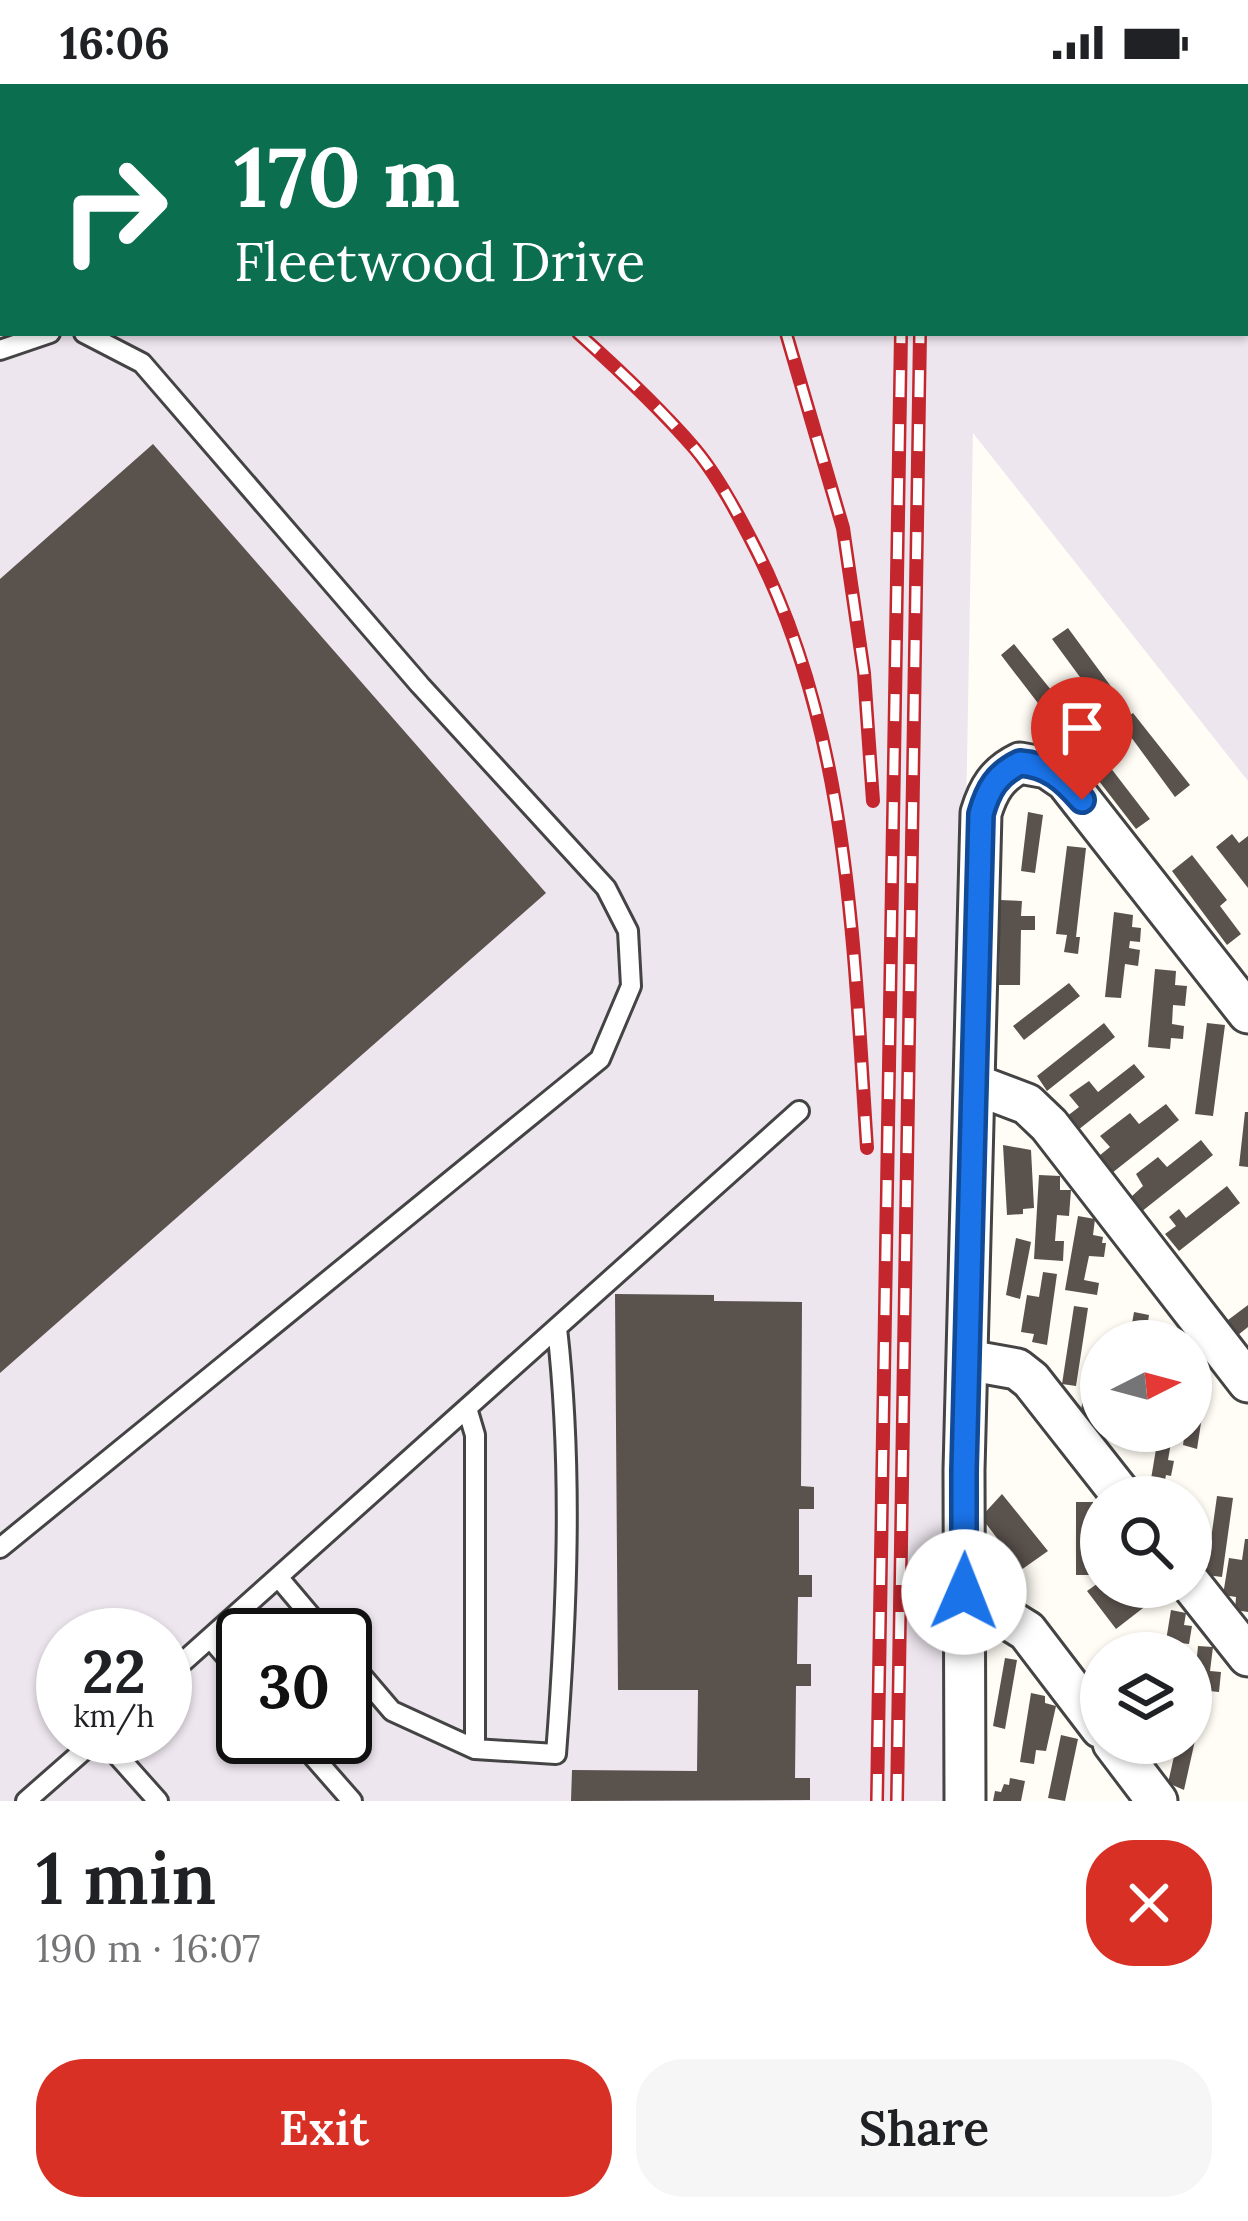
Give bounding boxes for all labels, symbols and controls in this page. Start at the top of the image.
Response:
text: 16:06 [60,14,170,71]
text: 170 m [234,122,460,230]
icon: right [36,132,192,288]
text: Fleetwood Drive [234,227,645,296]
pin [1031,677,1133,800]
icon: arrive [1049,695,1115,761]
north arrow [1080,1320,1212,1452]
map controls [1080,1320,1212,1764]
button: search [1080,1476,1212,1608]
position arrow [901,1529,1027,1655]
speed limit sign: 30 [216,1608,372,1764]
button: layers [1080,1632,1212,1764]
text: 22 [82,1633,146,1709]
text: km/h [73,1697,155,1735]
text: 1 min [36,1832,216,1924]
button: close [1086,1840,1212,1966]
text: 190 m · 16:07 [36,1923,260,1973]
button: Exit [36,2059,612,2197]
button: Share [636,2059,1212,2197]

